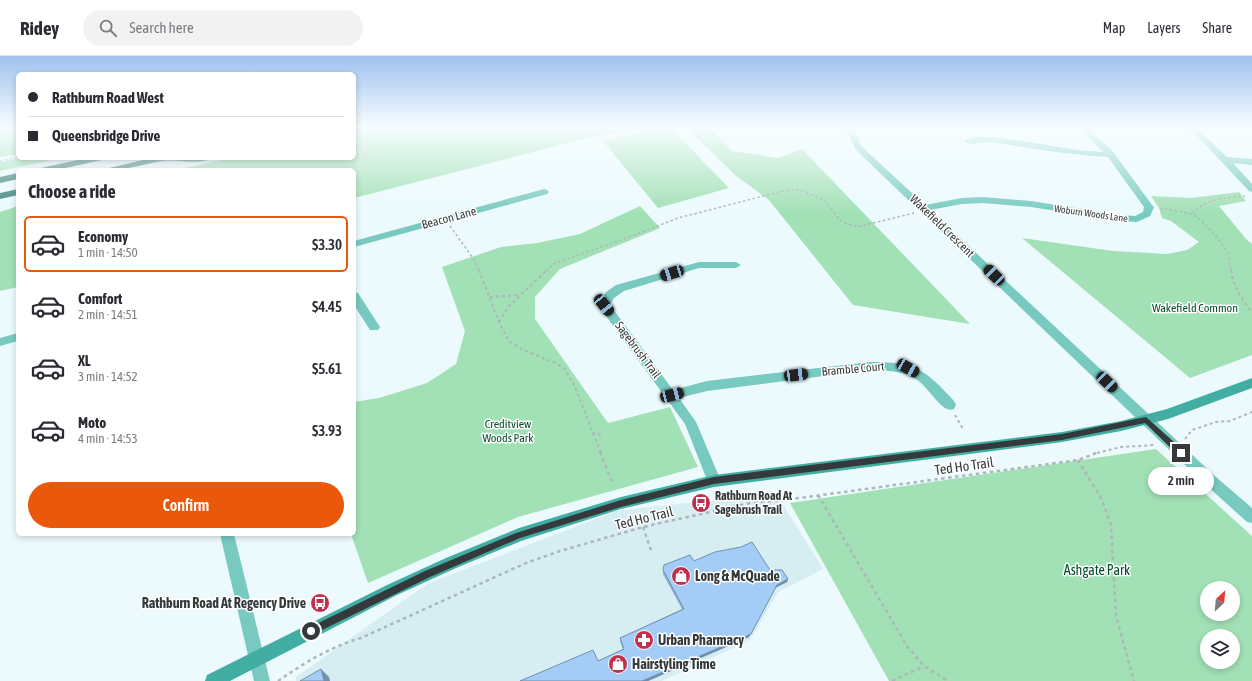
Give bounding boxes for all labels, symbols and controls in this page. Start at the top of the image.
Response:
search box [83,10,363,46]
text: Ridey [20,17,59,39]
icon: search [97,17,119,39]
text: Search here [129,19,194,36]
text: Map [1103,20,1125,36]
text: Layers [1147,20,1180,36]
text: Share [1202,20,1232,36]
text: Rathburn Road West [52,89,164,106]
text: Queensbridge Drive [52,127,160,144]
text: Choose a ride [28,181,116,202]
street label: Wakefield Crescent [907,192,978,261]
street label: Woburn Woods Lane [1053,203,1129,224]
street label: Beacon Lane [420,204,478,232]
icon: car [30,226,66,262]
text: Economy [78,228,128,245]
text: $3.30 [312,236,342,253]
text: 1 min · 14:50 [78,245,138,260]
car [981,262,1007,288]
car [659,264,685,282]
icon: car [30,288,66,324]
text: Comfort [78,290,122,307]
car [592,292,616,318]
text: $4.45 [312,298,342,315]
park label: Wakefield Common [1152,301,1238,315]
text: 2 min · 14:51 [78,307,138,322]
street label: Sagebrush Trail [612,319,664,382]
icon: car [30,350,66,386]
text: XL [78,352,91,369]
car [895,357,921,379]
street label: Bramble Court [821,359,885,379]
text: $5.61 [312,360,342,377]
car [783,368,809,382]
text: 3 min · 14:52 [78,369,138,384]
car [1094,369,1120,395]
car [659,386,685,404]
icon: car [30,412,66,448]
text: Moto [78,414,106,431]
park label: Creditview Woods Park [482,417,534,445]
text: $3.93 [312,422,342,439]
text: 4 min · 14:53 [78,431,138,446]
route end [1172,444,1190,462]
street label: Ted Ho Trail [933,454,995,478]
callout: 2 min [1148,467,1214,495]
text: 2 min [1168,473,1194,488]
button: Confirm [28,482,344,528]
place label: Rathburn Road At Sagebrush Trail [715,489,793,517]
bus stop icon: Rathburn Road At Sagebrush Trail [690,492,712,514]
street label: Ted Ho Trail [613,503,675,533]
park label: Ashgate Park [1064,562,1130,578]
shop icon: Long & McQuade [670,565,692,587]
place label: Long & McQuade [695,568,780,584]
north arrow [1200,581,1240,621]
map controls [1200,581,1240,669]
bus stop icon: Rathburn Road At Regency Drive [309,592,331,614]
place label: Rathburn Road At Regency Drive [142,595,306,611]
route start [302,622,320,640]
pharmacy icon: Urban Pharmacy [633,629,655,651]
button: layers [1200,629,1240,669]
place label: Urban Pharmacy [658,632,744,648]
shop icon: Hairstyling Time [607,653,629,675]
place label: Hairstyling Time [632,656,716,672]

